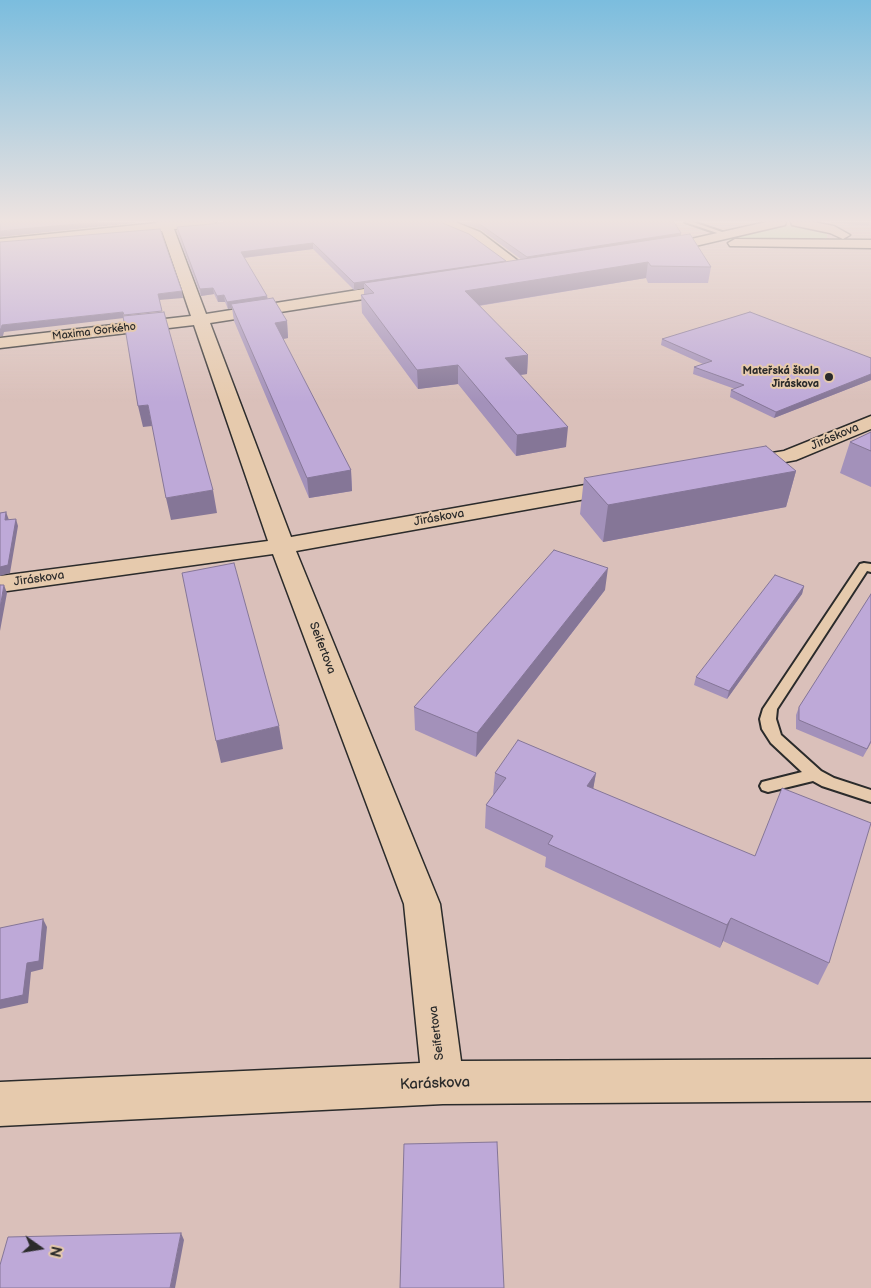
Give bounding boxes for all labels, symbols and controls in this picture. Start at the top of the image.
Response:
street label: Maxima Gorkého [51,320,137,344]
place label: Mateřská škola Jiráskova [742,364,819,390]
marker: Mateřská škola Jiráskova [823,371,835,383]
street label: Jiráskova [809,420,861,454]
street label: Jiráskova [413,506,465,530]
street label: Jiráskova [13,568,65,590]
street label: Seifertova [306,620,338,676]
street label: Seifertova [427,1005,447,1061]
street label: Karáskova [400,1074,470,1094]
north arrow [15,1223,65,1273]
text: N [46,1244,65,1259]

